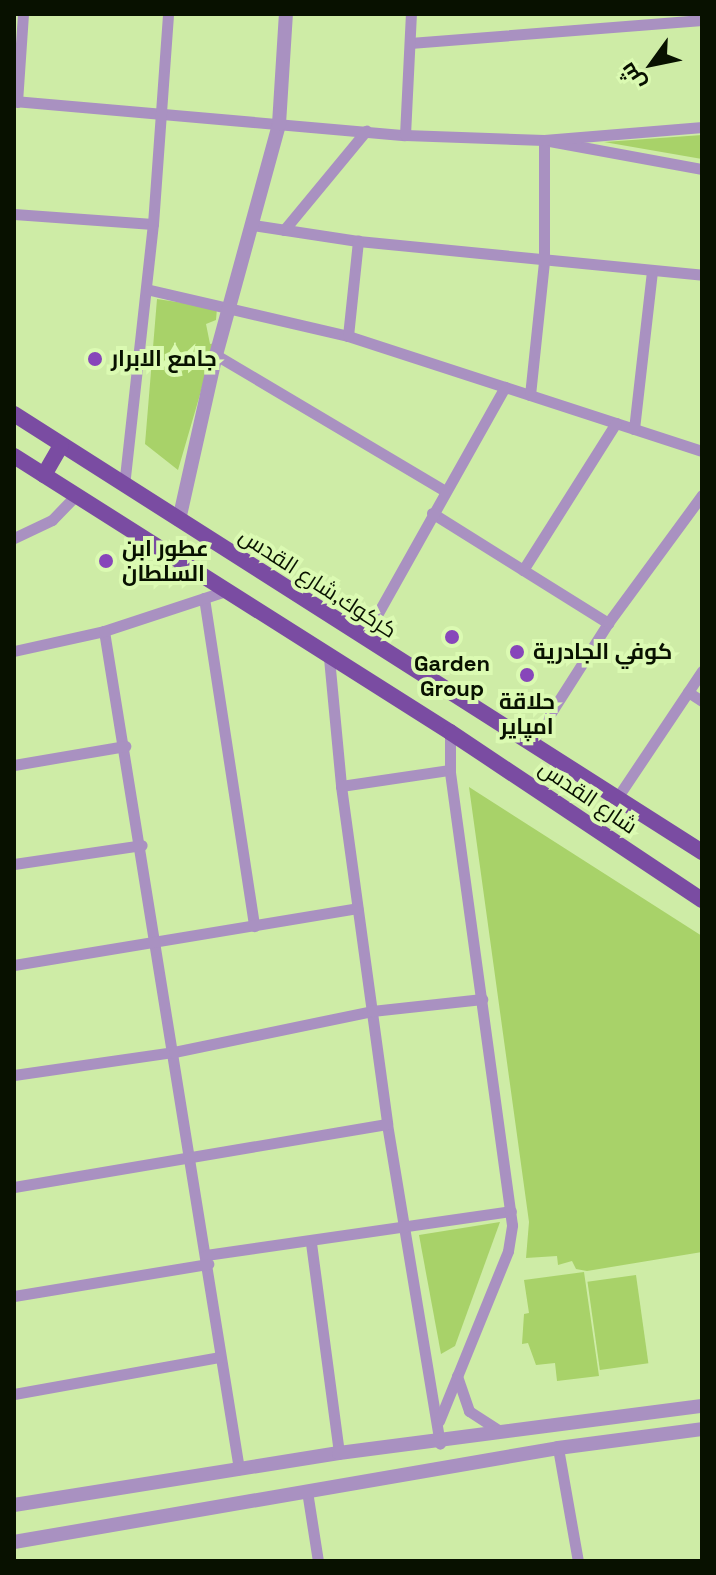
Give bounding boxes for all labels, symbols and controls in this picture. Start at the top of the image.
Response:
north arrow [612,24,692,104]
text: ش [612,58,651,97]
place label: جامع الابرار [111,346,217,372]
marker: جامع الابرار [86,350,104,368]
street label: كركوك,شارع القدس [234,522,402,644]
place label: عطور ابن السلطان [122,535,209,586]
marker: عطور ابن السلطان [97,552,115,570]
marker: Garden Group [443,628,461,646]
place label: كوفي الجادرية [533,639,672,665]
marker: كوفي الجادرية [508,643,526,661]
place label: Garden Group [414,650,490,702]
marker: حلاقة امپاير [518,666,536,684]
place label: حلاقة امپاير [499,688,555,740]
street label: شارع القدس [534,755,642,839]

